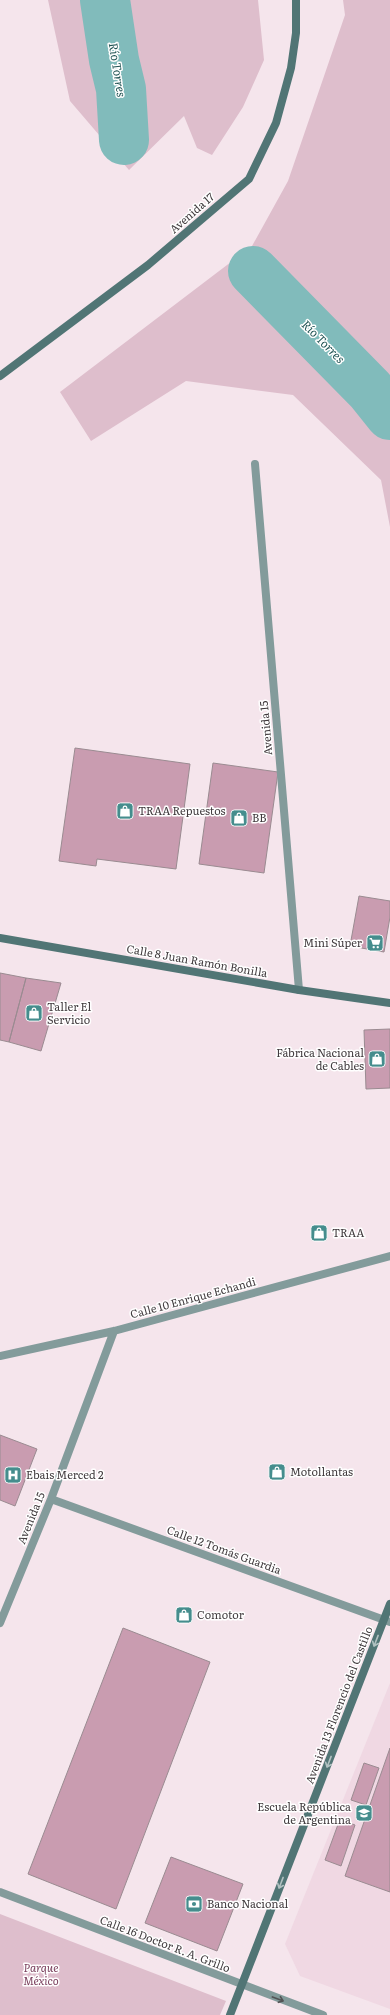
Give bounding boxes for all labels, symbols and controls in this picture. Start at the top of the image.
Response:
water label: Río Torres [105,41,131,98]
street label: Avenida 17 [166,188,217,236]
water label: Río Torres [298,316,349,367]
street label: Avenida 15 [255,700,275,756]
shop icon: TRAA Repuestos [115,801,135,821]
place label: TRAA Repuestos [138,802,225,818]
shop icon: BB [229,808,249,828]
place label: BB [252,809,267,825]
supermarket icon: Mini Súper [365,933,385,953]
place label: Mini Súper [303,934,363,950]
street label: Calle 8 Juan Ramón Bonilla [125,940,269,980]
place label: Taller El Servicio [47,998,91,1027]
shop icon: Taller El Servicio [24,1003,44,1023]
place label: Fábrica Nacional de Cables [276,1044,364,1073]
shop icon: Fábrica Nacional de Cables [367,1049,387,1069]
shop icon: TRAA [309,1223,329,1243]
place label: TRAA [332,1224,364,1240]
street label: Calle 10 Enrique Echandi [128,1272,258,1321]
shop icon: Motollantas [267,1462,287,1482]
place label: Motollantas [290,1463,353,1479]
hospital icon: Ebais Merced 2 [3,1465,23,1485]
place label: Ebais Merced 2 [26,1466,104,1482]
street label: Avenida 15 [12,1489,48,1546]
street label: Calle 12 Tomás Guardia [165,1521,284,1577]
shop icon: Comotor [174,1605,194,1625]
place label: Comotor [197,1606,245,1622]
street label: Avenida 13 Florencio del Castillo [301,1624,376,1786]
one-way arrow [372,1634,380,1646]
one-way arrow [324,1756,332,1768]
place label: Escuela República de Argentina [257,1798,351,1827]
school or university icon: Escuela República de Argentina [354,1803,374,1823]
one-way arrow [277,1877,285,1889]
bank icon: Banco Nacional [184,1894,204,1914]
place label: Banco Nacional [207,1895,289,1911]
street label: Calle 16 Doctor R. A. Grillo [98,1911,233,1975]
park label: Parque México [23,1959,59,1988]
one-way arrow [272,1995,284,2003]

